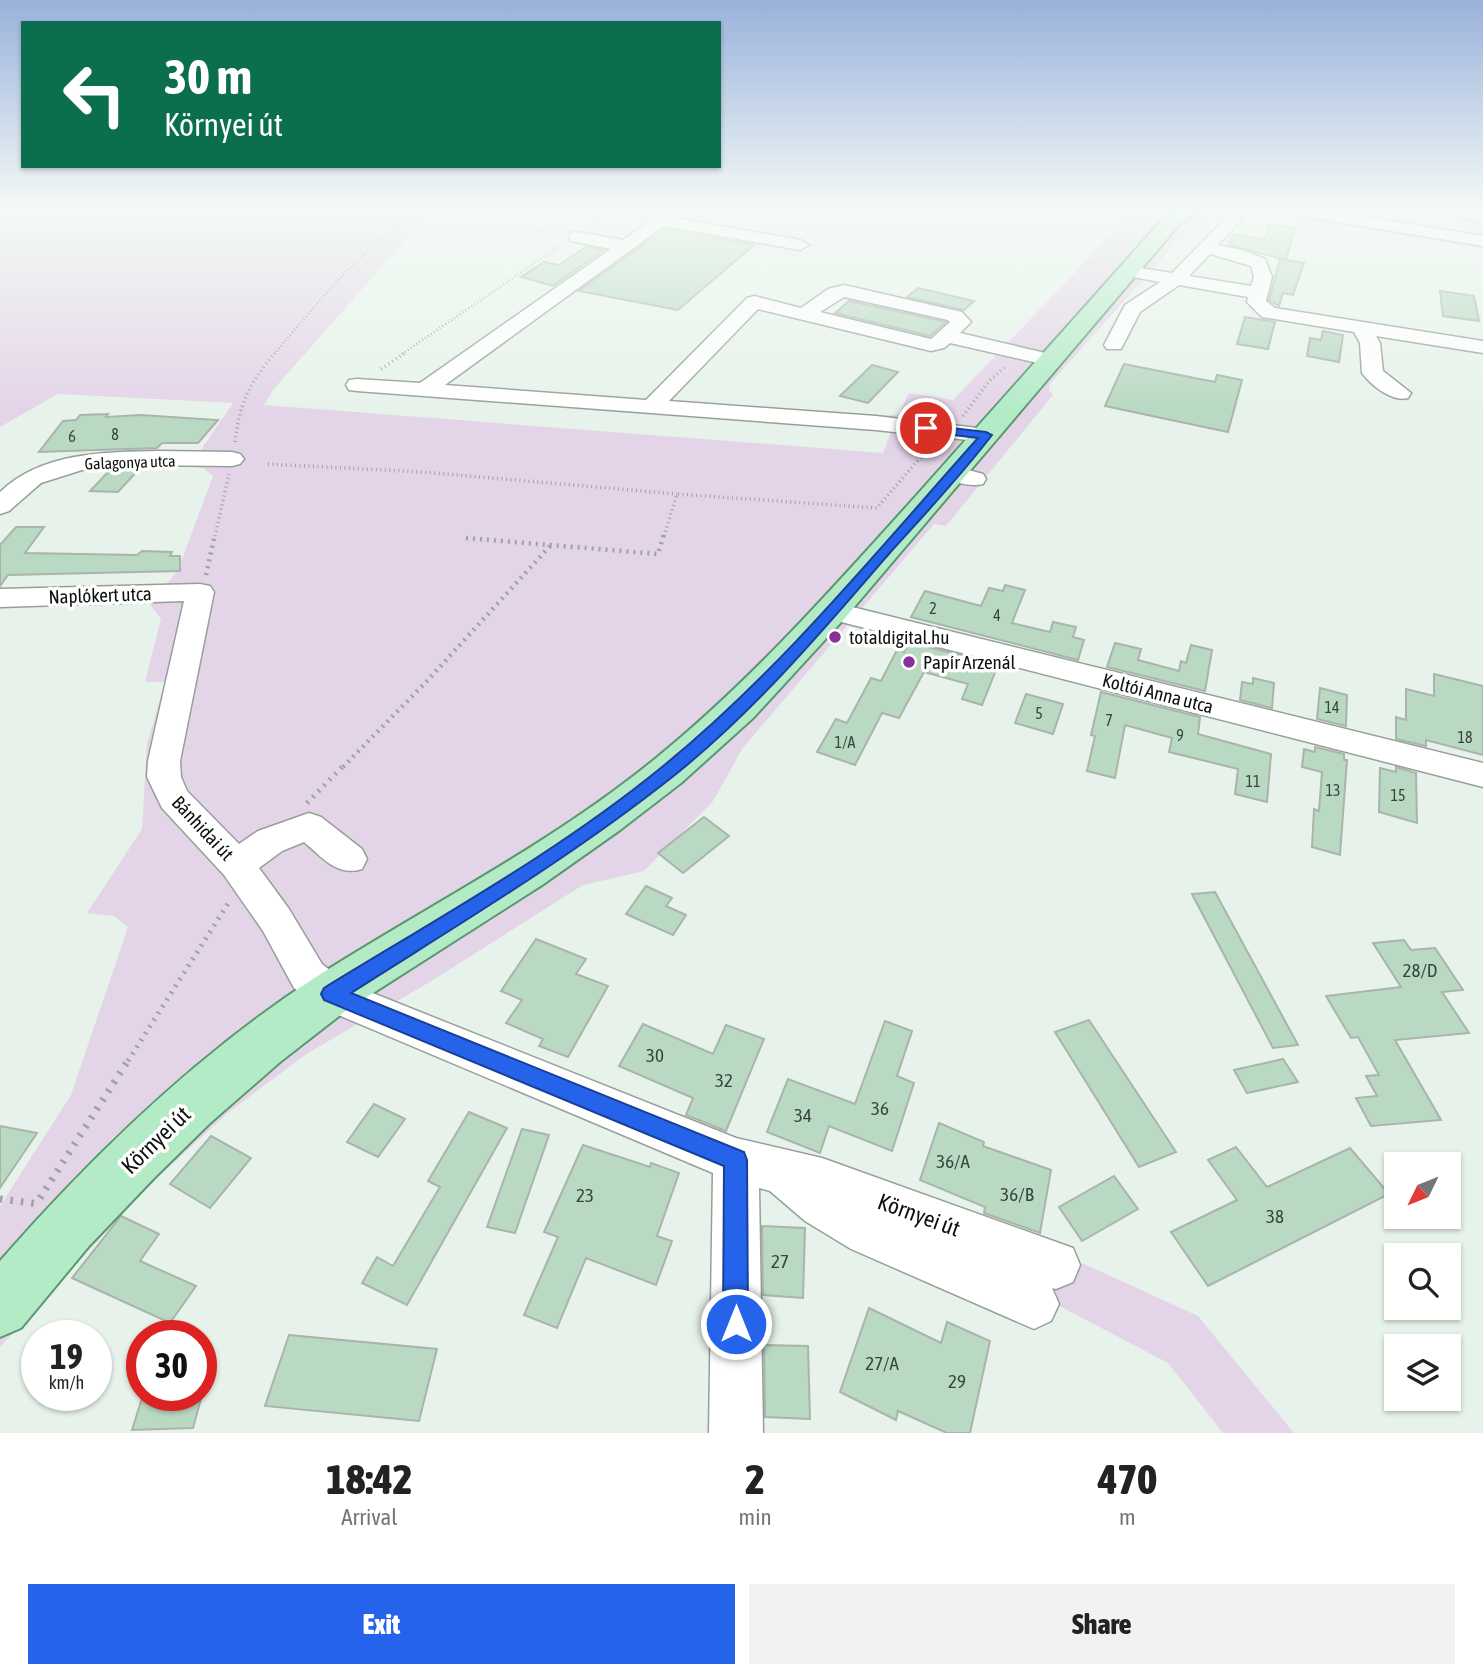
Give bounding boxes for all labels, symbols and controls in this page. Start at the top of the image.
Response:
text: 30 m [164,48,252,104]
icon: left [49,49,140,140]
text: Környei út [164,106,283,143]
pin [896,398,956,458]
icon: arrive [907,409,945,447]
house number: 8 [111,425,119,443]
house number: 6 [68,427,76,445]
street label: Galagonya utca [84,451,176,474]
street label: Naplókert utca [48,582,152,608]
house number: 2 [929,599,937,617]
house number: 4 [993,606,1001,624]
place label: totaldigital.hu [849,626,949,648]
marker: totaldigital.hu [827,629,843,645]
place label: Papír Arzenál [923,651,1016,673]
marker: Papír Arzenál [901,654,917,670]
street label: Koltói Anna utca [1100,669,1216,717]
house number: 14 [1324,698,1340,716]
house number: 5 [1035,704,1043,722]
house number: 7 [1105,711,1113,729]
house number: 9 [1176,726,1184,744]
house number: 18 [1457,728,1473,746]
house number: 1/A [835,733,856,751]
house number: 11 [1245,772,1261,790]
house number: 13 [1325,781,1341,799]
house number: 15 [1390,786,1406,804]
street label: Bánhidai út [168,791,238,865]
house number: 28/D [1403,959,1437,981]
house number: 30 [646,1044,664,1066]
house number: 32 [715,1069,733,1091]
house number: 36 [871,1097,889,1119]
street label: Környei út [116,1101,196,1179]
house number: 34 [794,1104,812,1126]
house number: 36/A [936,1150,970,1172]
north arrow [1384,1152,1461,1228]
map controls [1384,1152,1461,1411]
house number: 36/B [1000,1183,1034,1205]
house number: 23 [576,1184,594,1206]
street label: Környei út [874,1188,964,1242]
house number: 38 [1266,1205,1284,1227]
button: search [1384,1243,1461,1320]
house number: 27 [771,1250,789,1272]
position arrow [699,1287,773,1361]
speed limit sign: 30 [126,1320,217,1411]
button: layers [1384,1334,1461,1411]
text: 19 [50,1336,83,1376]
house number: 27/A [865,1352,899,1374]
house number: 29 [948,1370,966,1392]
text: km/h [49,1372,84,1393]
text: 18:42 [326,1455,413,1503]
text: 2 [745,1455,765,1503]
text: 470 [1098,1455,1157,1503]
text: Arrival [341,1504,397,1530]
text: min [739,1504,772,1530]
text: m [1119,1504,1136,1530]
button: Exit [28,1584,735,1664]
button: Share [749,1584,1455,1664]

